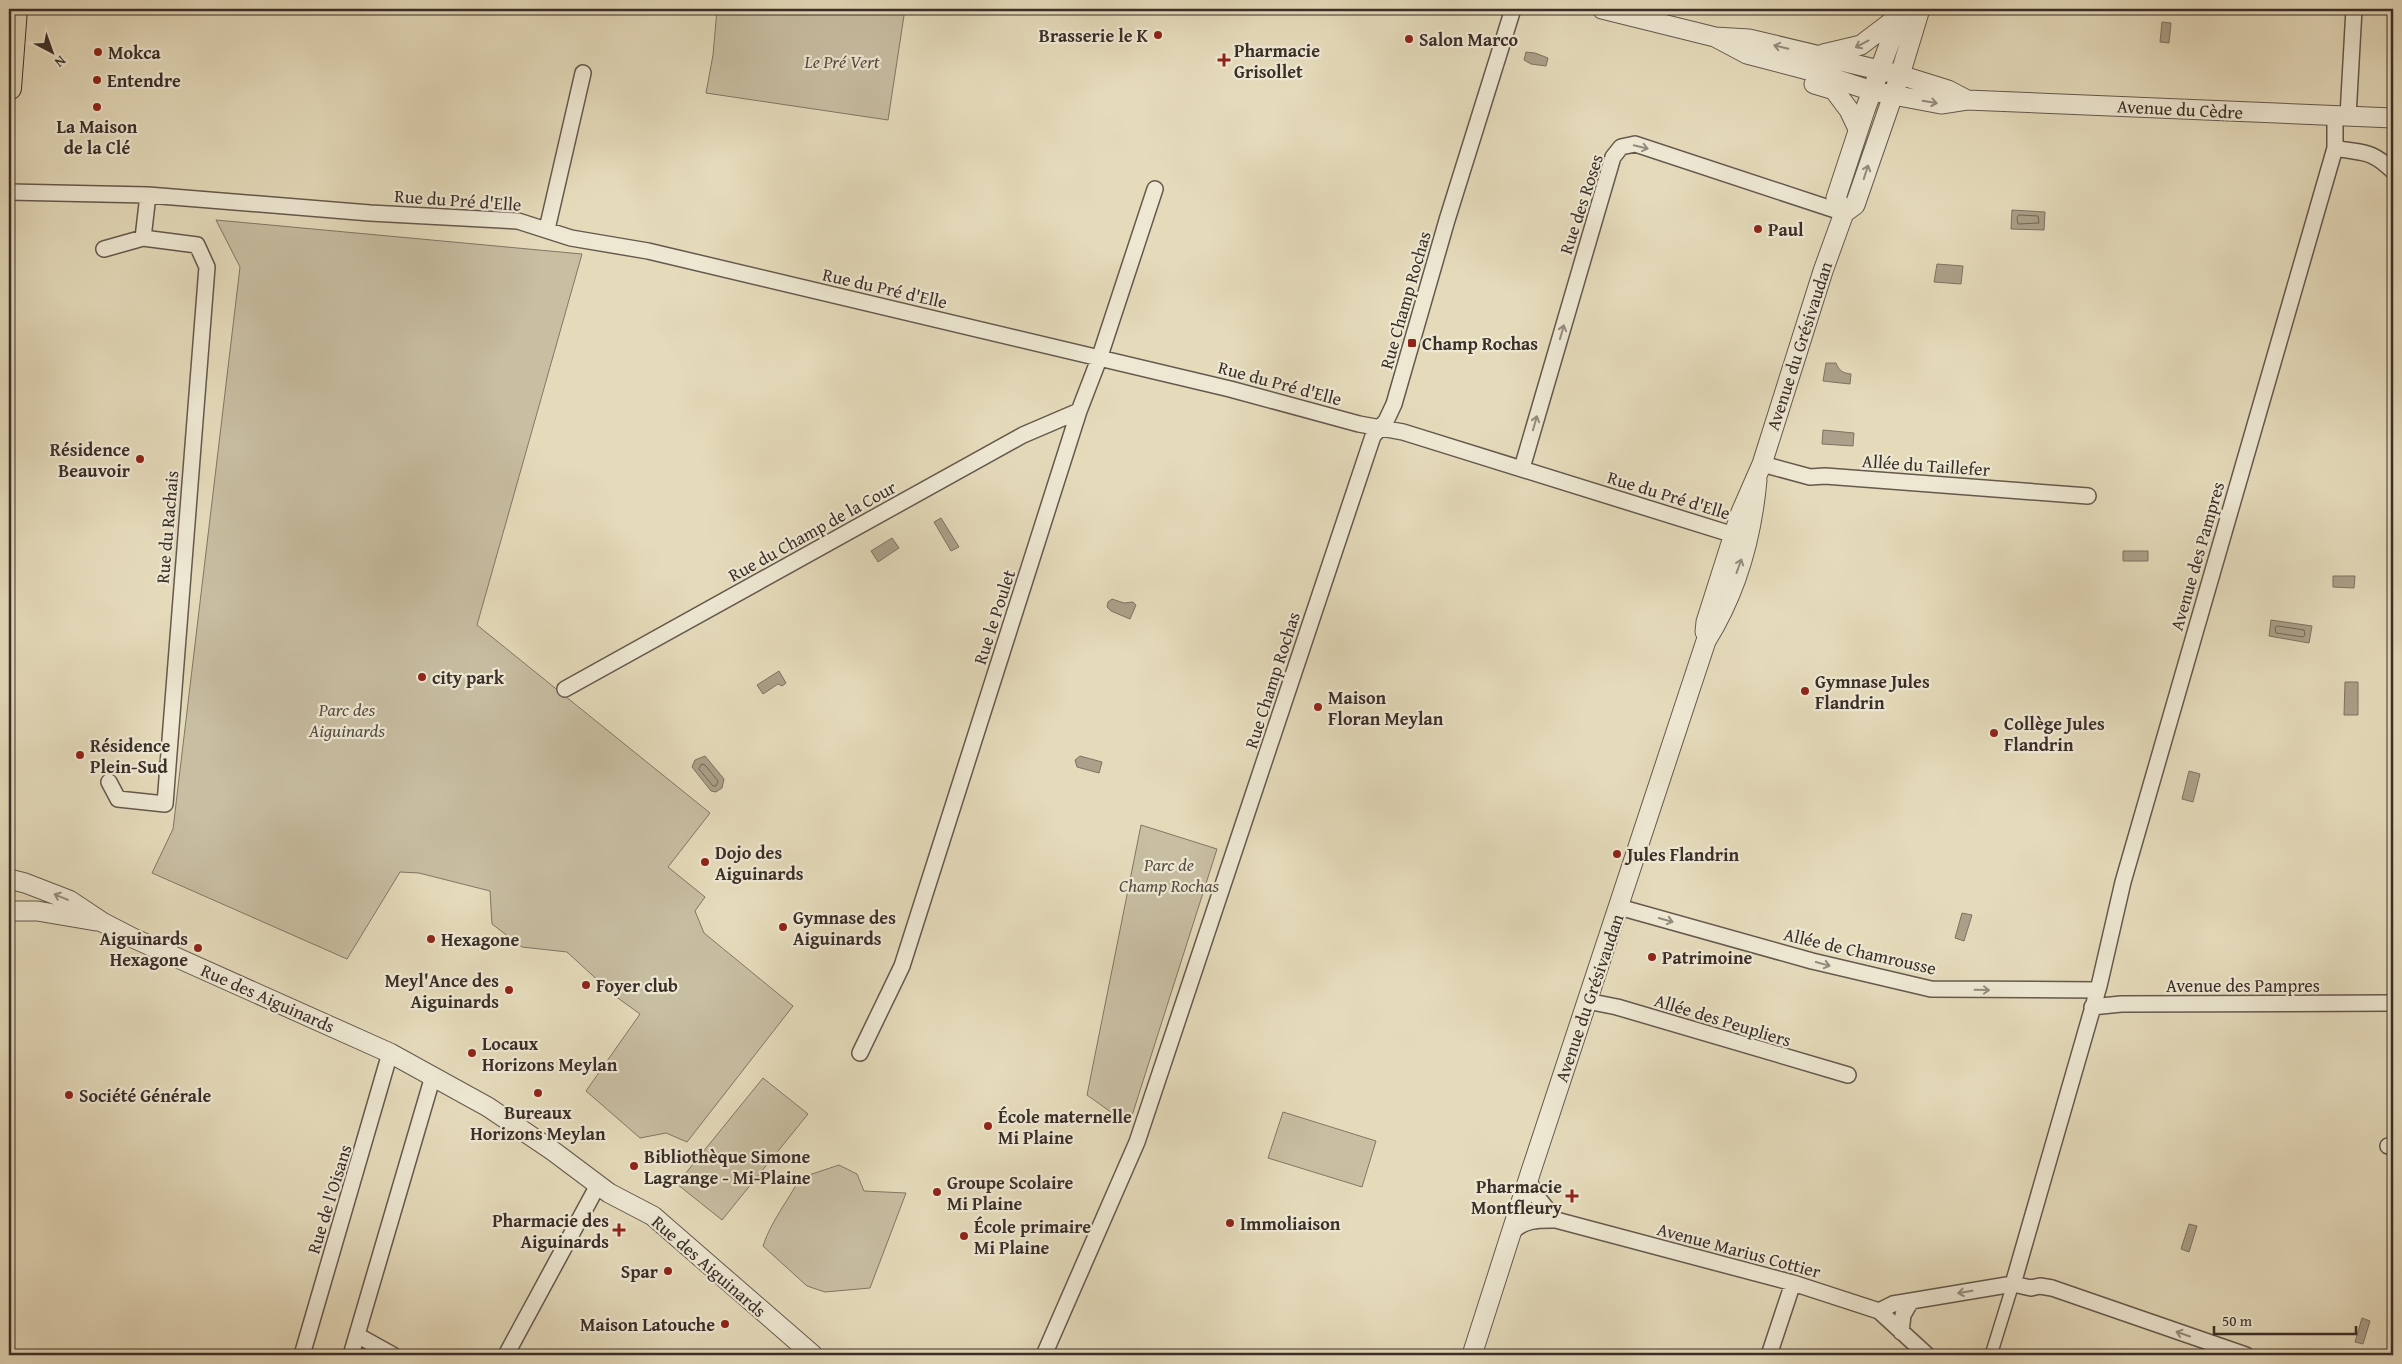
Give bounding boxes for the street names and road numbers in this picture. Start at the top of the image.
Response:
street label: Avenue du Cèdre [2116,92,2244,126]
street label: Rue des Roses [1552,150,1610,258]
street label: Rue du Pré d'Elle [394,182,522,218]
street label: Rue Champ Rochas [1372,228,1438,372]
street label: Avenue du Grésivaudan [1759,258,1839,434]
street label: Rue du Pré d'Elle [820,261,950,315]
street label: Rue du Pré d'Elle [1215,353,1345,413]
street label: Allée du Taillefer [1861,447,1992,483]
street label: Rue du Pré d'Elle [1604,463,1734,527]
street label: Rue du Rachais [149,469,185,585]
street label: Rue du Champ de la Cour [723,473,901,588]
street label: Avenue des Pampres [2163,478,2231,634]
street label: Rue le Poulet [966,565,1022,668]
street label: Rue Champ Rochas [1237,608,1307,752]
street label: Avenue du Grésivaudan [1548,910,1630,1086]
street label: Allée de Chamrousse [1781,920,1939,982]
street label: Rue des Aiguinards [197,956,339,1040]
street label: Avenue des Pampres [2166,972,2320,999]
street label: Allée des Peupliers [1651,986,1795,1054]
street label: Rue de l'Oisans [300,1141,358,1257]
street label: Rue des Aiguinards [646,1209,772,1323]
street label: Avenue Marius Cottier [1654,1215,1824,1285]

